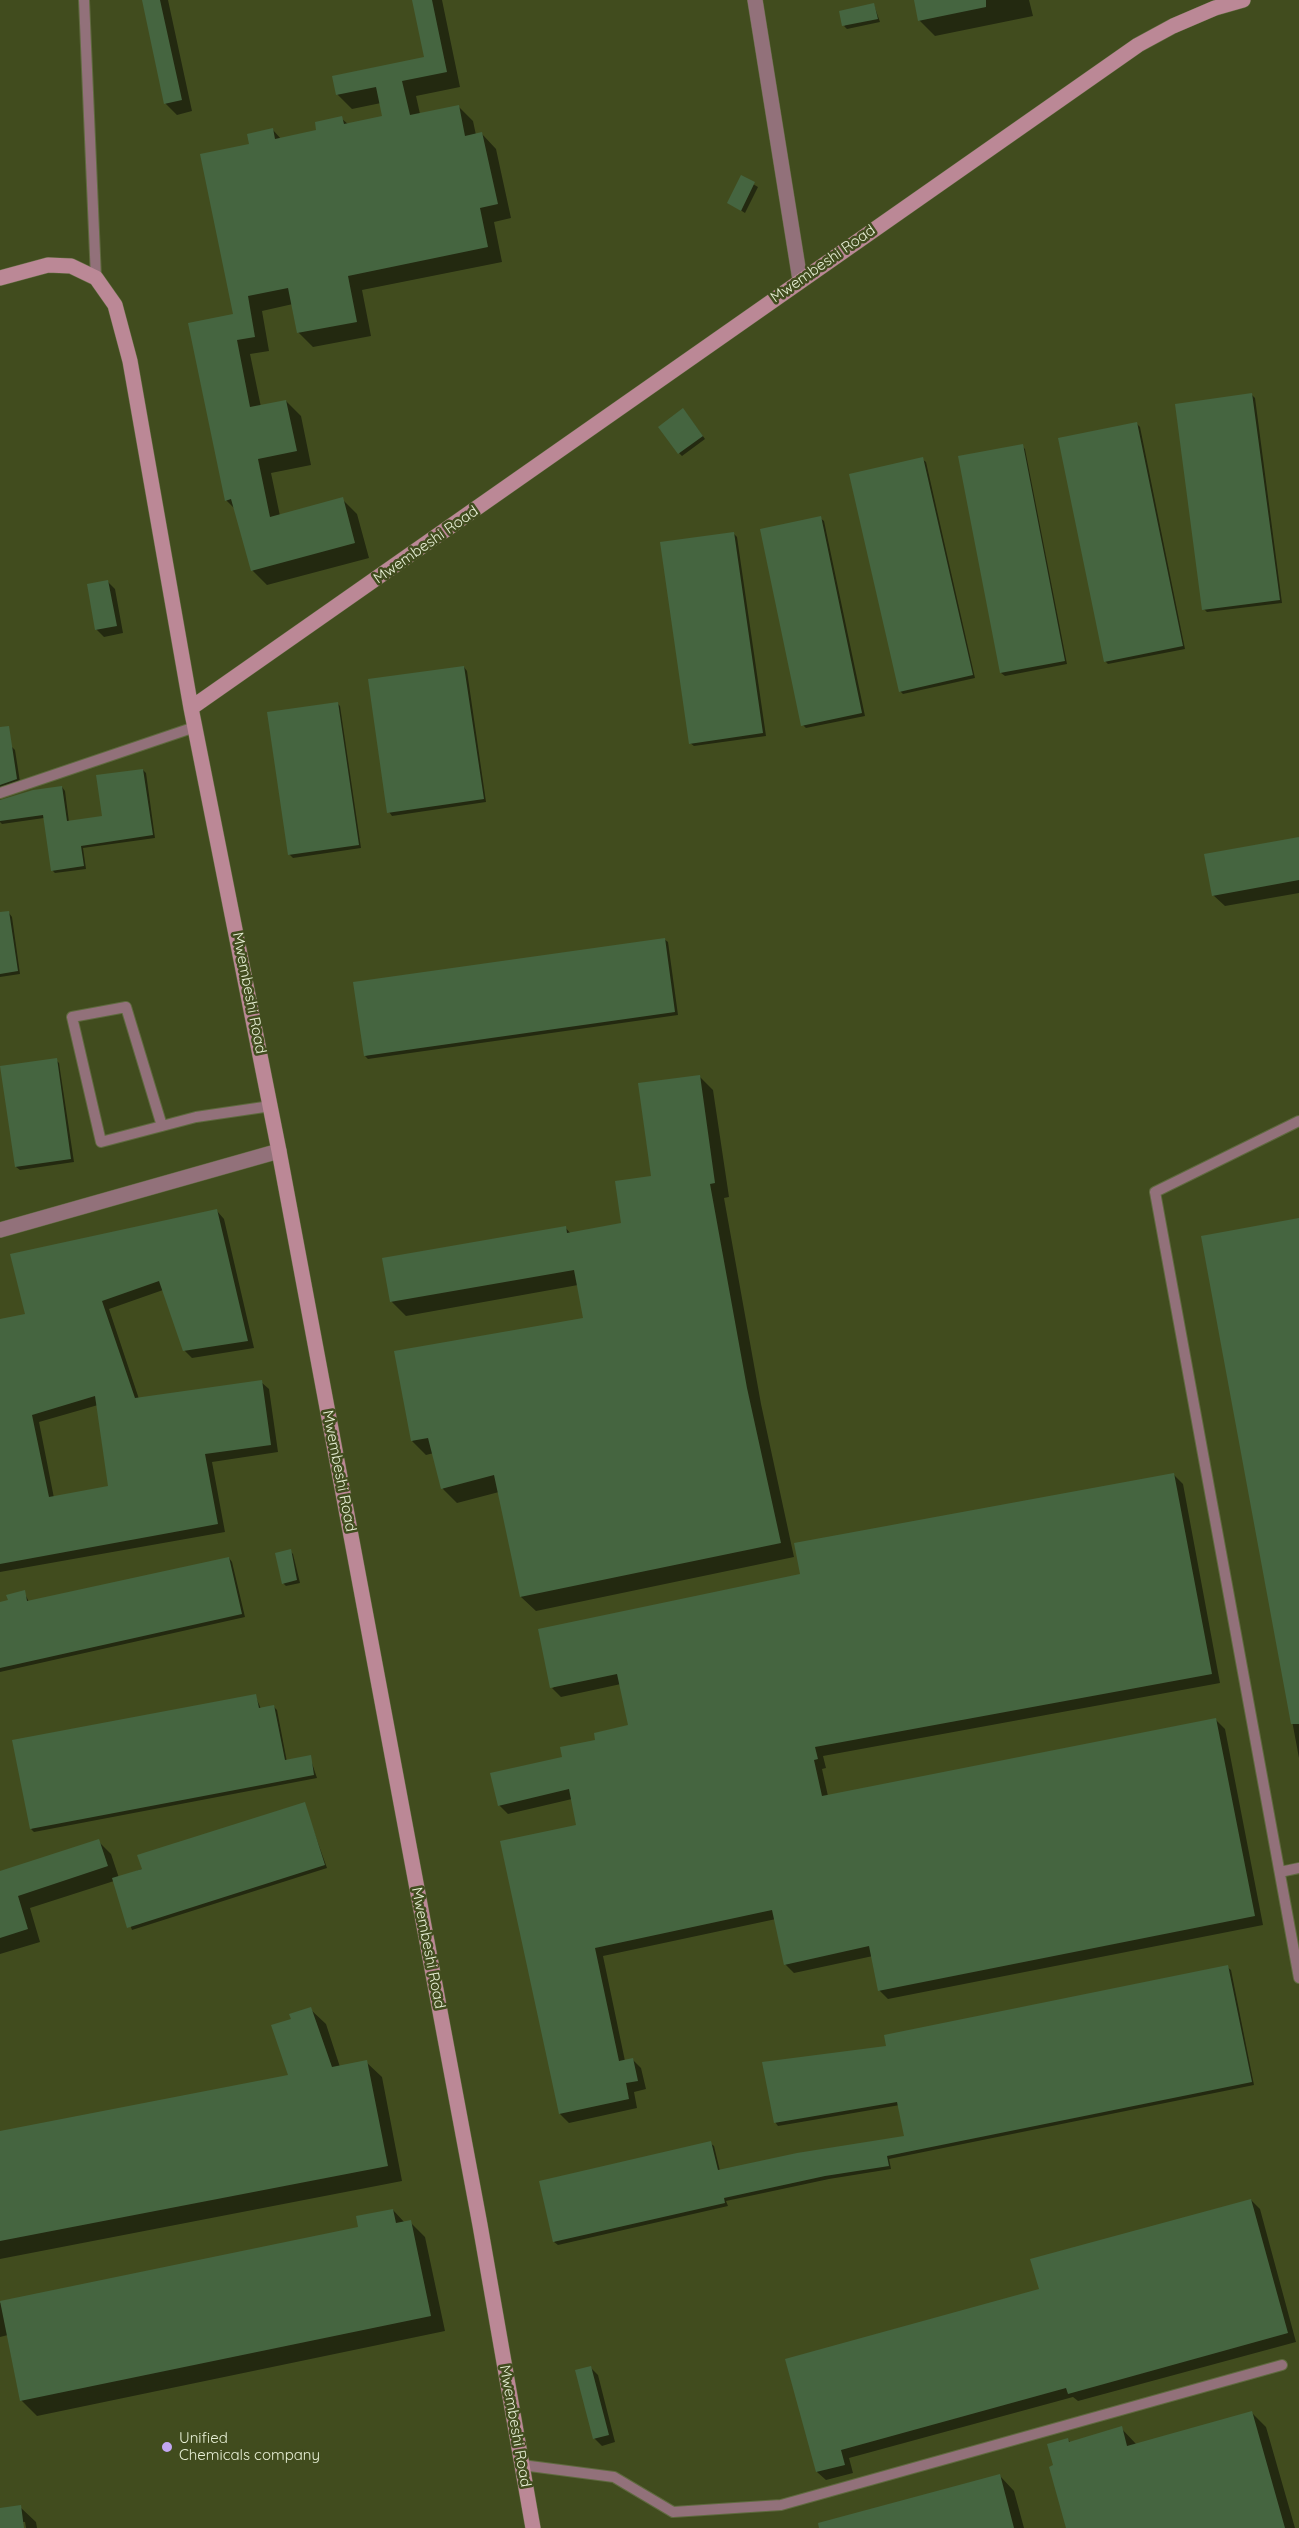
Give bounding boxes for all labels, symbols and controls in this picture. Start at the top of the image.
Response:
street label: Mwembeshi Road [767,221,879,307]
street label: Mwembeshi Road [370,502,482,588]
street label: Mwembeshi Road [228,931,270,1055]
street label: Mwembeshi Road [318,1409,360,1533]
street label: Mwembeshi Road [407,1886,449,2010]
street label: Mwembeshi Road [495,2364,535,2488]
place label: Unified Chemicals company [179,2429,320,2464]
marker: Unified Chemicals company [160,2440,174,2454]

